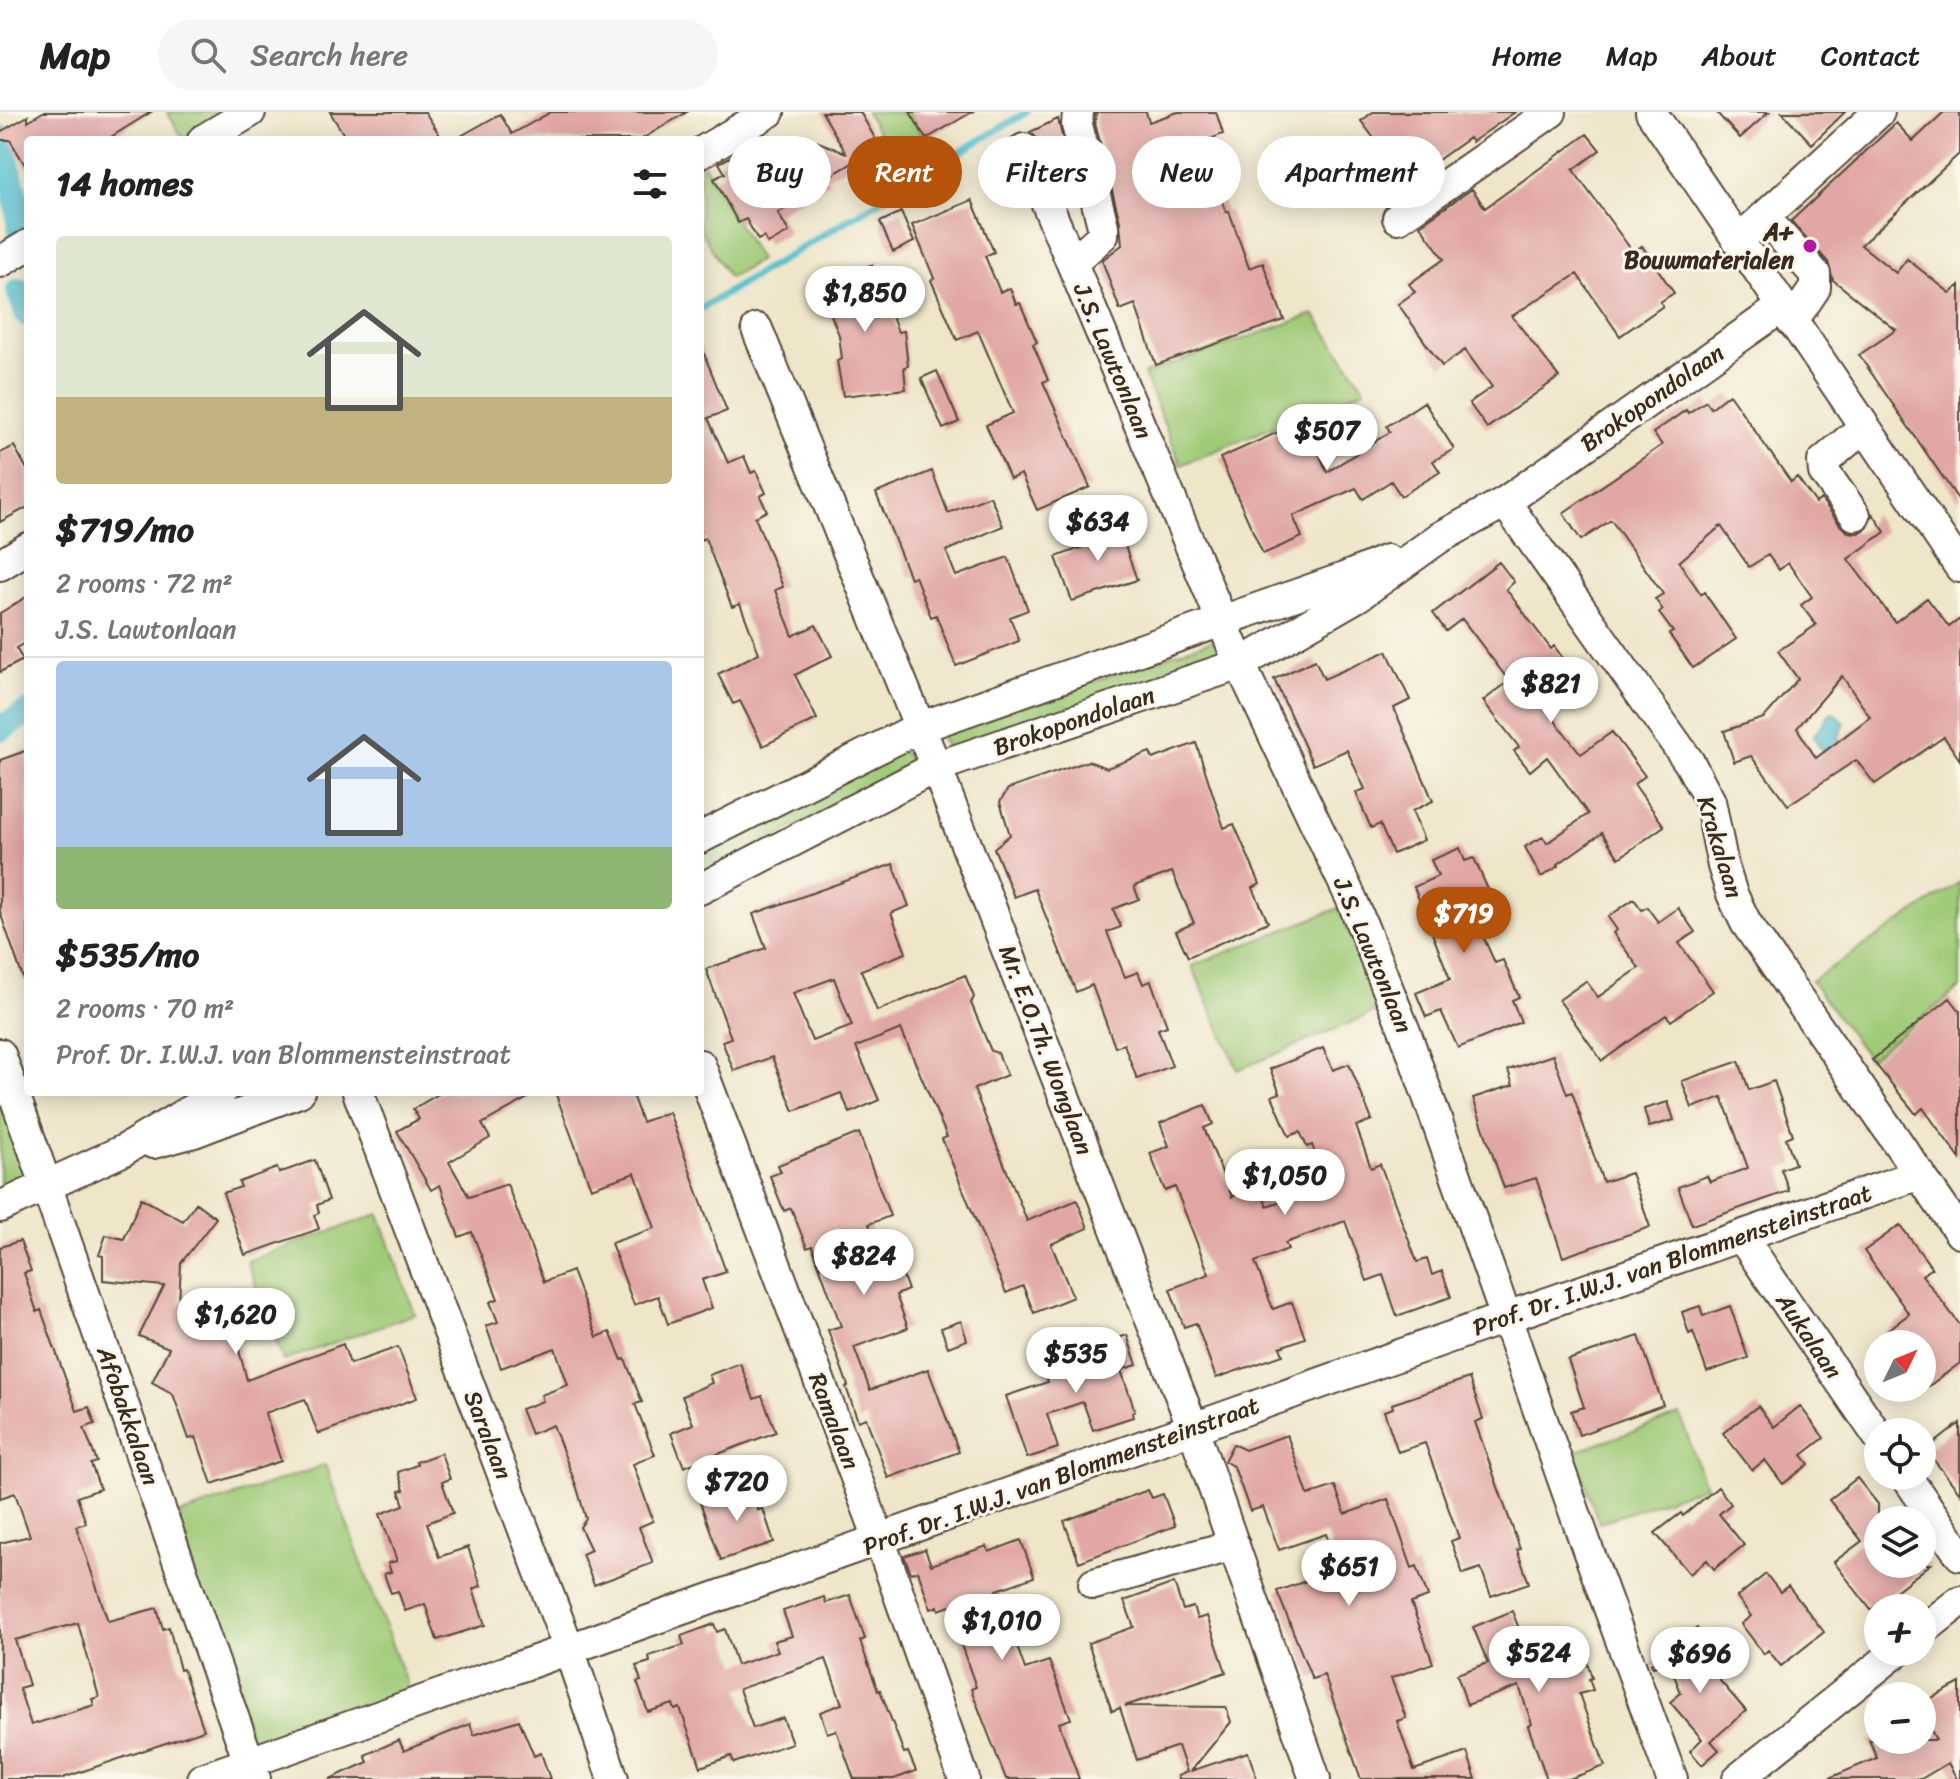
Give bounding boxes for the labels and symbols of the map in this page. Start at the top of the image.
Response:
place label: A+ Bouwmaterialen [1624,211,1794,281]
marker: A+ Bouwmaterialen [1801,237,1819,255]
pin: $1,850 [800,266,930,334]
street label: J.S. Lawtonlaan [1061,275,1165,446]
street label: Brokopondolaan [1571,332,1733,463]
pin: $507 [1280,404,1374,472]
pin: $634 [1051,495,1145,563]
pin: $821 [1504,657,1598,725]
street label: Brokopondolaan [988,674,1160,768]
street label: Krakalaan [1685,791,1755,903]
street label: J.S. Lawtonlaan [1321,869,1425,1040]
pin: $719 [1417,887,1511,955]
street label: Mr. E.O.Th. Wonglaan [987,939,1105,1161]
pin: $1,050 [1220,1149,1350,1217]
street label: Prof. Dr. I.W.J. van Blommensteinstraat [1467,1172,1877,1348]
pin: $824 [817,1229,911,1297]
street label: Aukalaan [1764,1283,1854,1388]
pin: $1,620 [171,1288,301,1356]
pin: $535 [1029,1327,1123,1395]
north arrow [1864,1330,1936,1402]
street label: Afobakkalaan [84,1340,171,1491]
street label: Ramalaan [796,1366,872,1476]
street label: Saralaan [452,1384,524,1486]
street label: Prof. Dr. I.W.J. van Blommensteinstraat [857,1384,1265,1568]
pin: $720 [690,1455,784,1523]
pin: $651 [1302,1540,1396,1608]
pin: $1,010 [937,1594,1067,1662]
pin: $524 [1492,1626,1586,1694]
pin: $696 [1653,1627,1747,1695]

